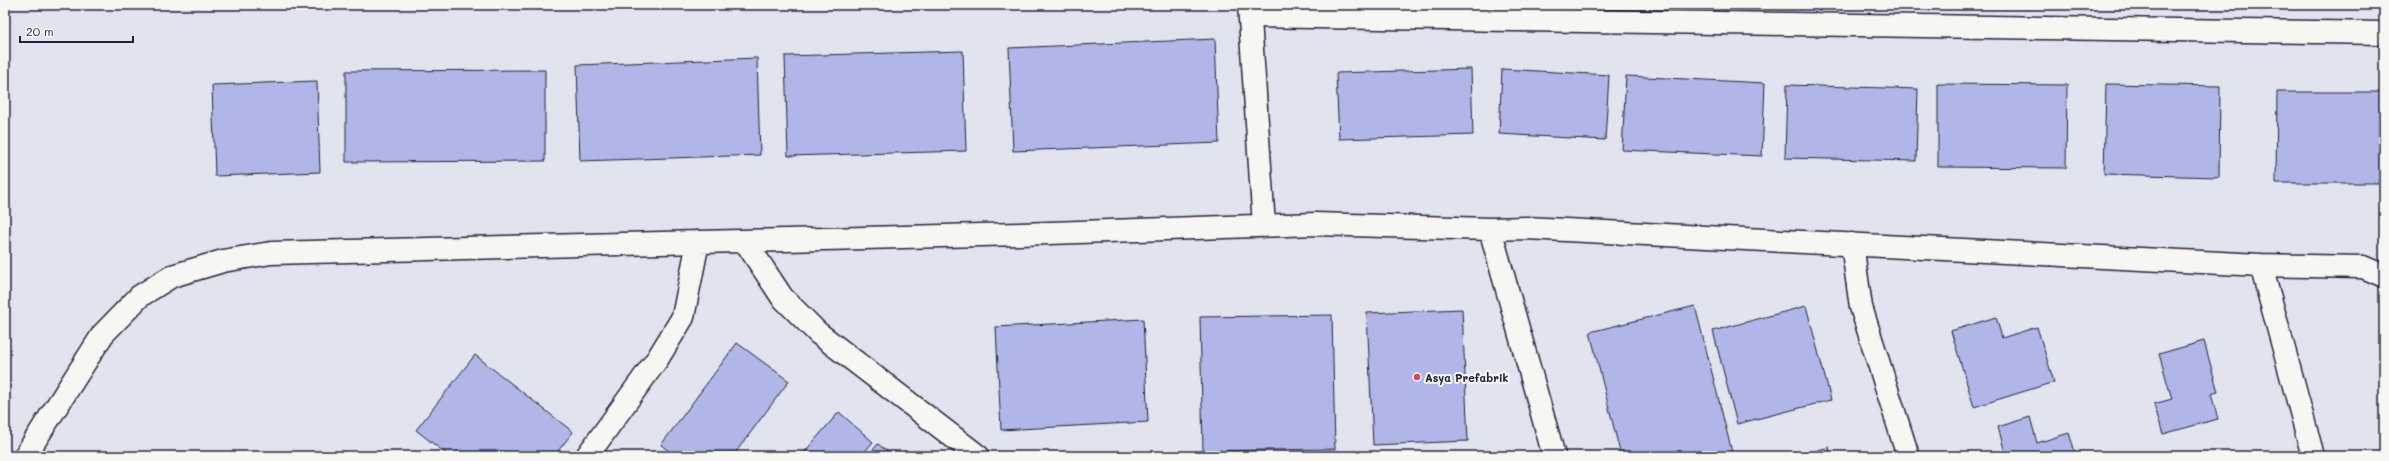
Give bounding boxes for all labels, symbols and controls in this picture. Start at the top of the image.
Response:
scale bar [20,18,133,44]
text: 20 m [26,23,54,39]
place label: Asya Prefabrik [1425,370,1509,385]
marker: Asya Prefabrik [1412,372,1422,382]

